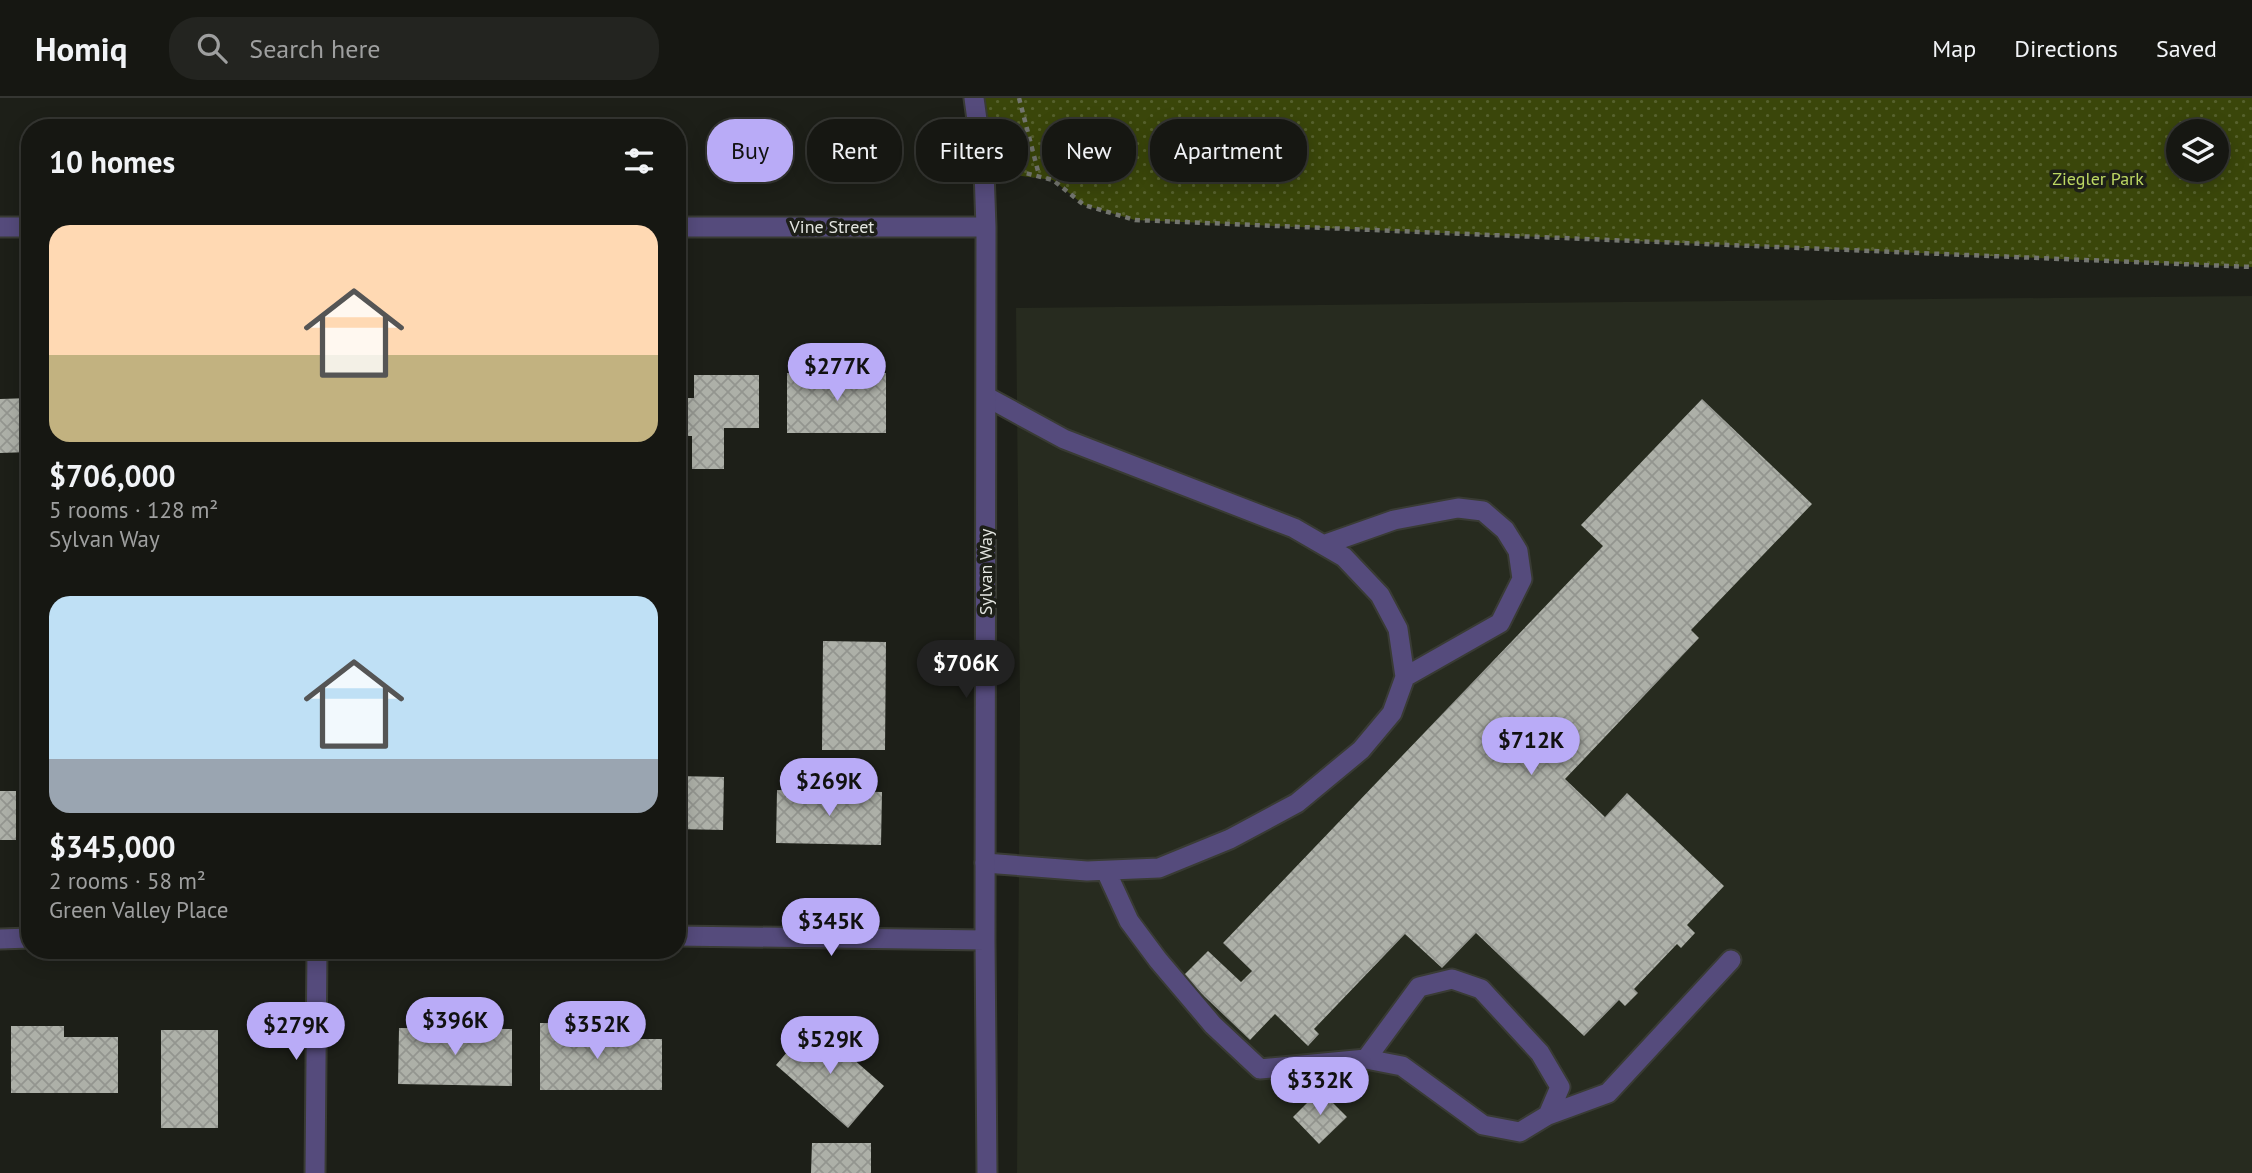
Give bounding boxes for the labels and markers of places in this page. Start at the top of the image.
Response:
pin: $277K [788,344,886,403]
pin: $706K [917,640,1015,700]
pin: $712K [1482,718,1580,777]
pin: $269K [780,758,878,818]
pin: $345K [782,898,880,958]
pin: $396K [406,998,504,1057]
pin: $279K [247,1002,345,1062]
pin: $352K [548,1002,646,1061]
pin: $529K [781,1016,879,1076]
pin: $332K [1271,1058,1369,1117]

